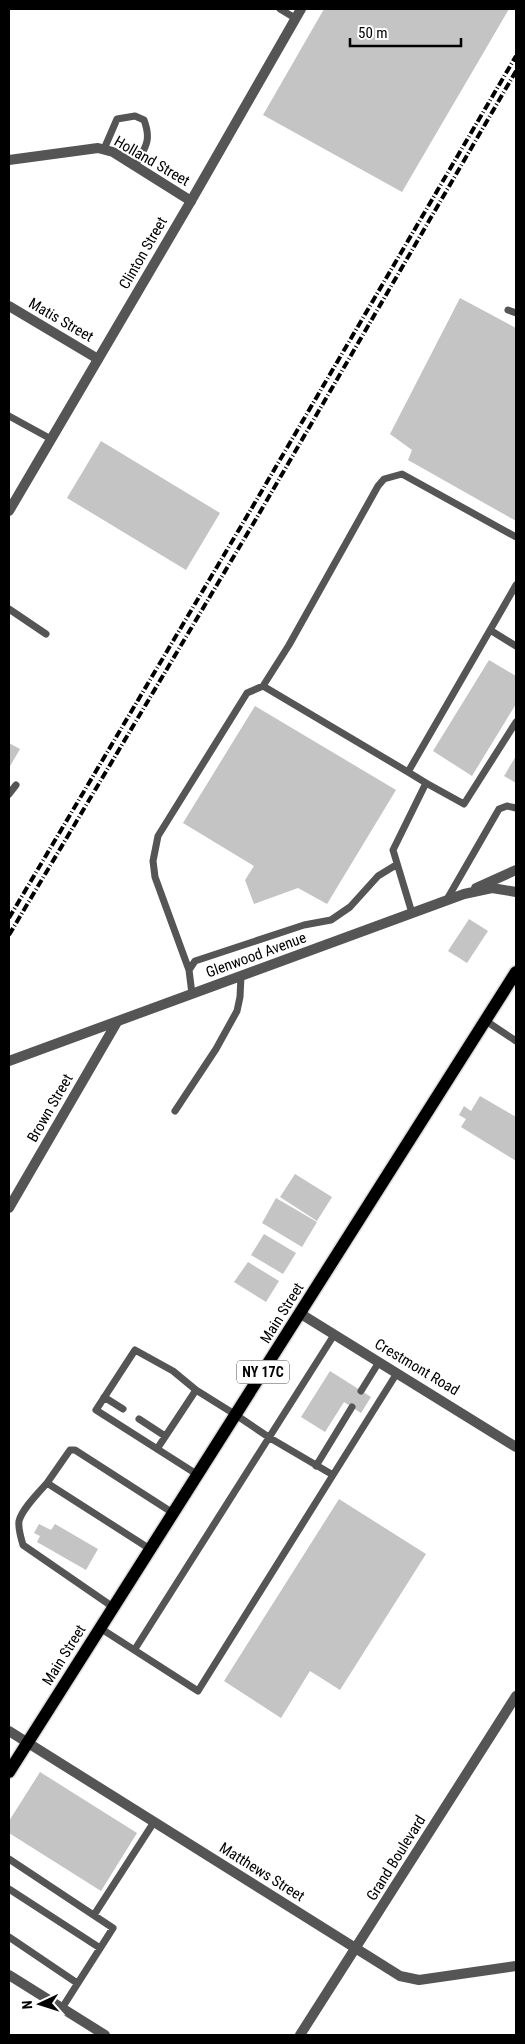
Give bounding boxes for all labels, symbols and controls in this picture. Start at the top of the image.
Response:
scale bar [350,15,461,47]
text: 50 m [358,24,388,42]
street label: Holland Street [111,132,193,190]
street label: Clinton Street [115,214,171,292]
street label: Matis Street [25,294,97,346]
street label: Glenwood Avenue [203,929,309,981]
street label: Brown Street [23,1071,77,1145]
street label: Main Street [256,1279,308,1347]
street label: Crestmont Road [372,1335,462,1399]
road number: NY 17C [237,1360,289,1384]
street label: Main Street [38,1621,90,1689]
street label: Grand Boulevard [363,1812,429,1904]
street label: Matthews Street [216,1839,308,1905]
north arrow [15,1979,65,2029]
text: N [19,2000,35,2010]

